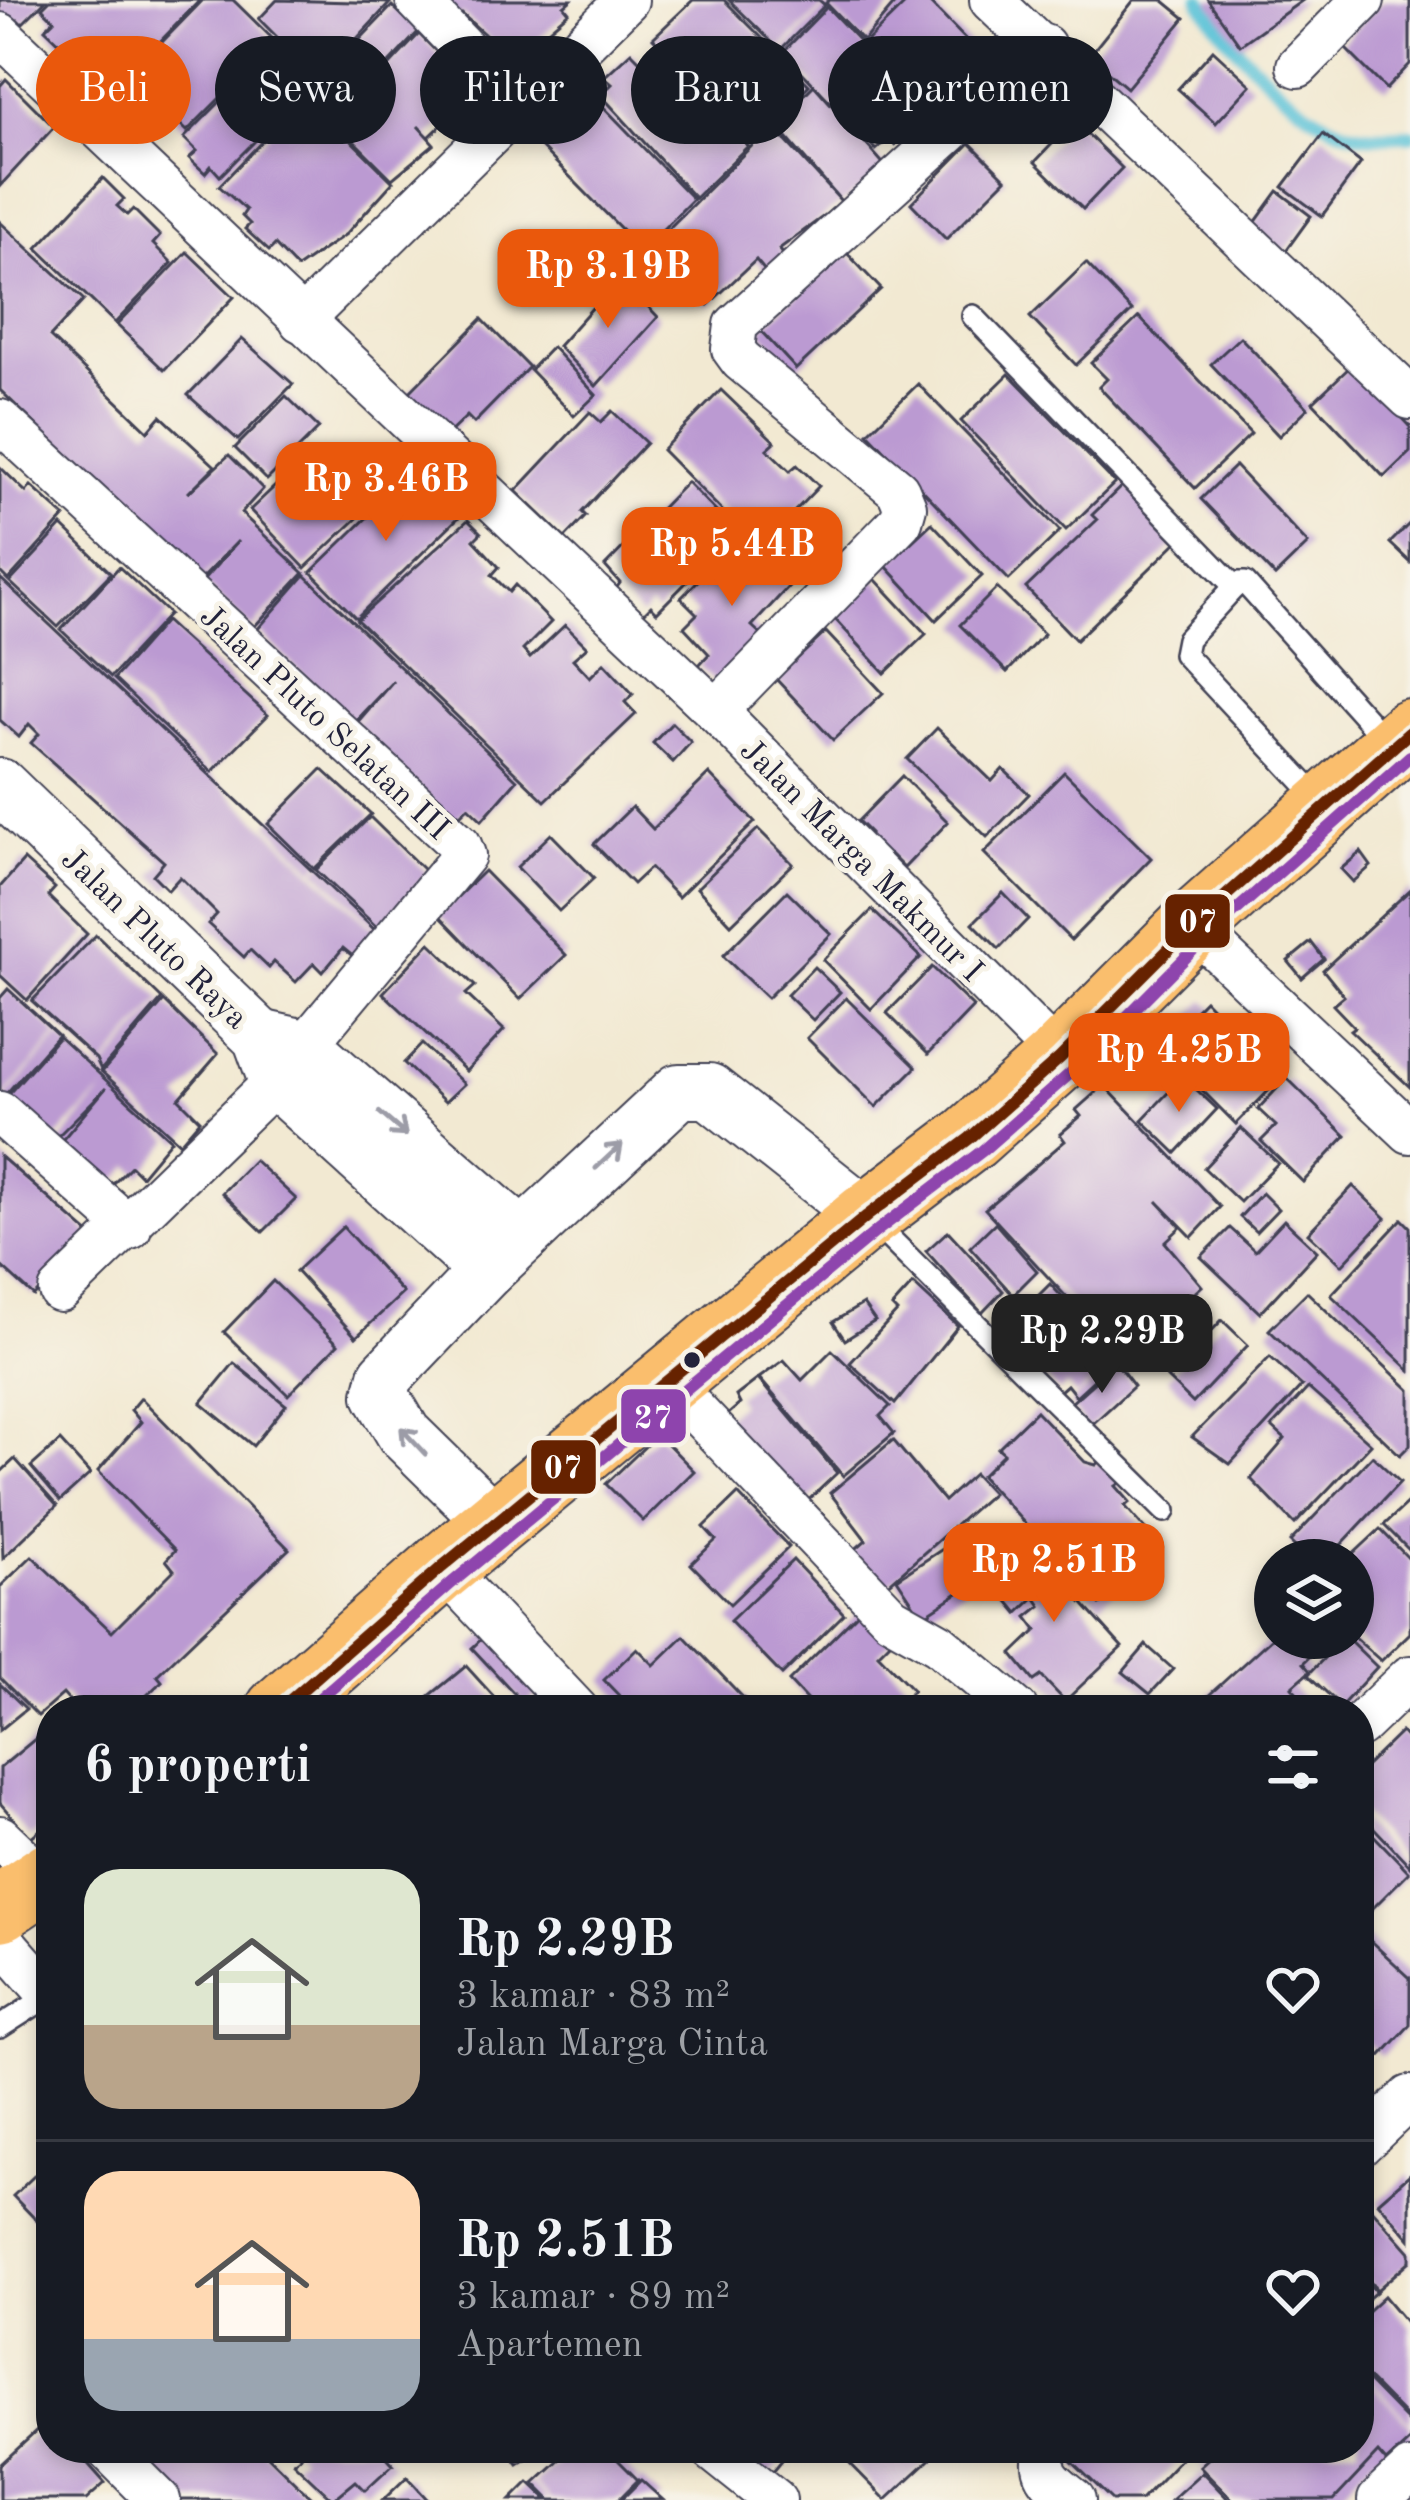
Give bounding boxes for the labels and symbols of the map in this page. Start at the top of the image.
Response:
pin: Rp 3.19B [484,229,732,331]
pin: Rp 3.46B [262,442,510,544]
pin: Rp 5.44B [608,507,856,609]
street label: Jalan Pluto Selatan III [193,600,455,847]
street label: Jalan Marga Makmur I [733,734,988,989]
street label: Jalan Pluto Raya [54,843,253,1036]
line badge: 07 [1163,892,1232,950]
text: 07 [1179,907,1217,940]
pin: Rp 4.25B [1055,1013,1303,1115]
one-way arrow [377,1109,408,1137]
one-way arrow [594,1142,624,1170]
pin: Rp 2.29B [978,1294,1226,1396]
unlabelled marker [681,1349,703,1371]
line badge: 27 [619,1387,688,1445]
text: 27 [634,1403,672,1436]
one-way arrow [400,1427,427,1457]
line badge: 07 [529,1438,598,1496]
text: 07 [544,1453,582,1486]
pin: Rp 2.51B [930,1523,1178,1625]

